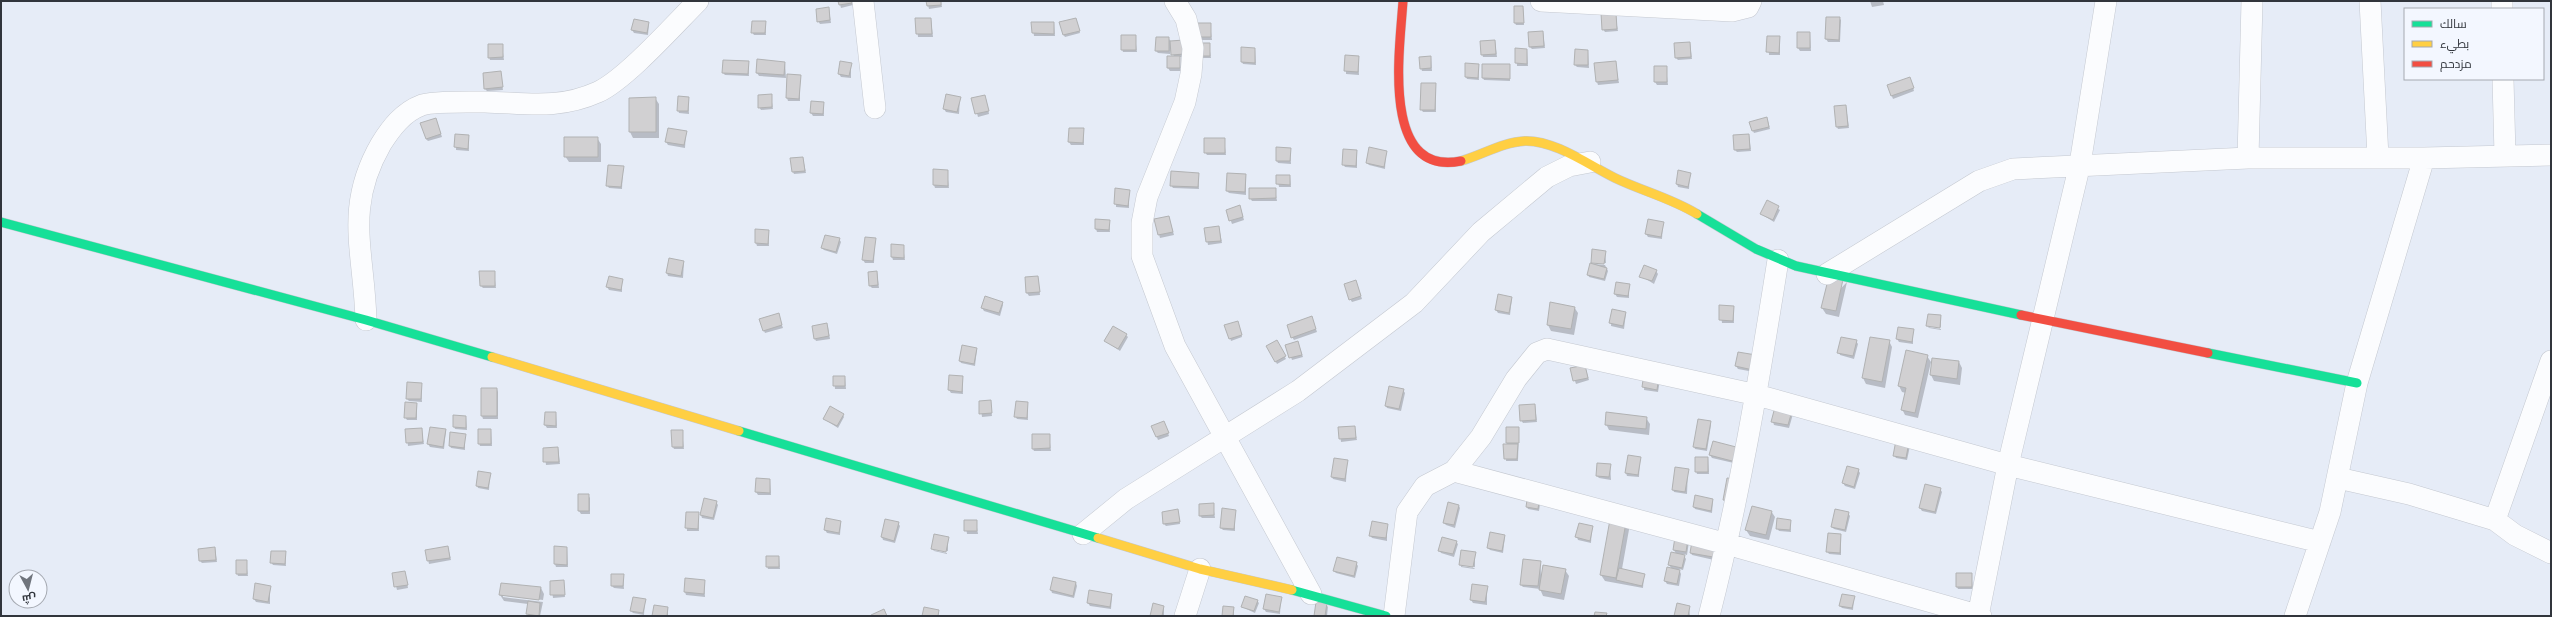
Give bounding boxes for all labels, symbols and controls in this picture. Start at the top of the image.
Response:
legend [2404,8,2544,80]
text: سالك [2440,15,2467,34]
text: بطيء [2440,35,2469,54]
text: مزدحم [2440,55,2472,74]
north arrow [8,569,48,609]
text: ش [21,589,37,608]

